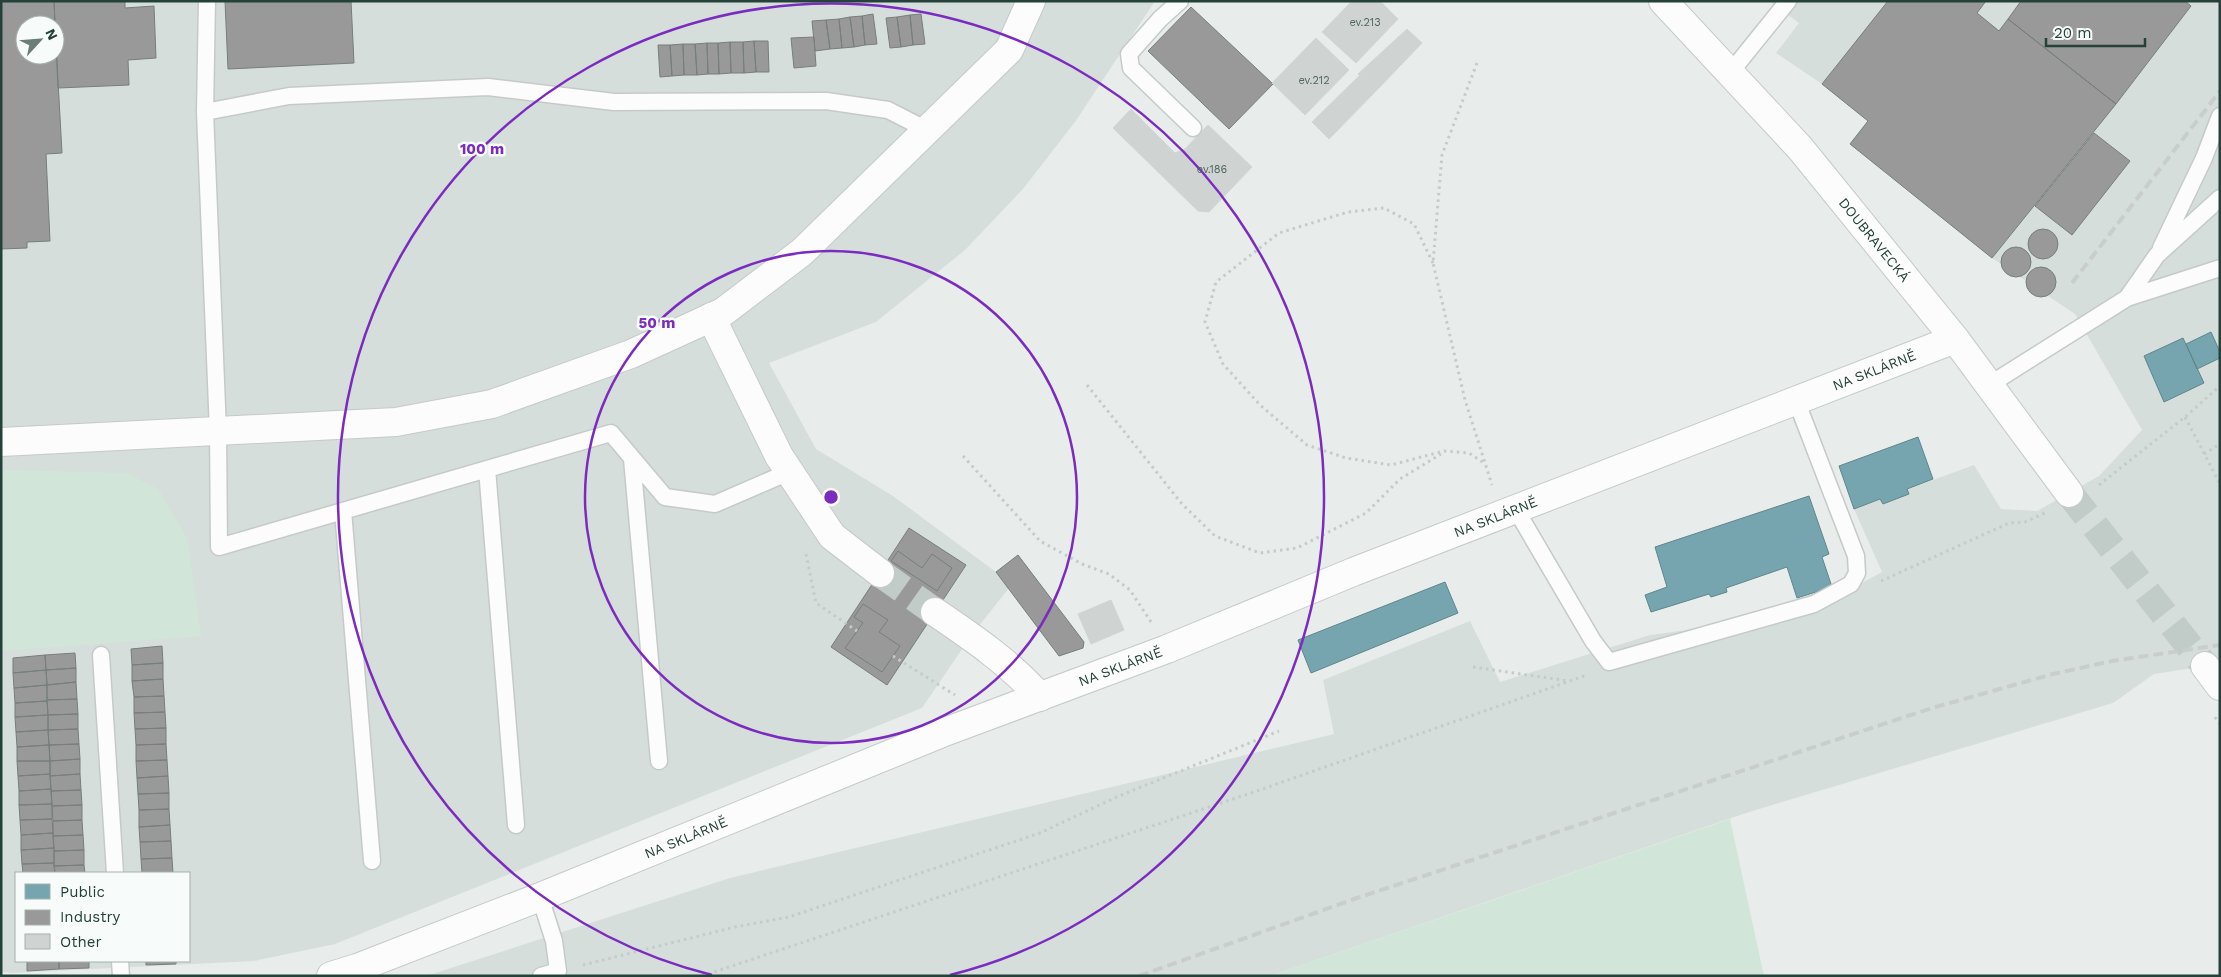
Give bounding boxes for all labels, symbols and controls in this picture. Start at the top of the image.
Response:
north arrow [15,15,65,65]
scale bar [2046,15,2145,47]
house number: ev.213 [1349,16,1381,29]
text: 20 m [2054,24,2092,42]
text: N [42,26,61,42]
house number: ev.212 [1298,74,1330,87]
text: 100 m [460,140,504,158]
house number: ev.186 [1197,163,1228,176]
street label: DOUBRAVECKÁ [1836,195,1913,285]
text: 50 m [639,314,675,332]
street label: NA SKLÁRNĚ [1830,347,1918,394]
centre of rings [822,488,840,506]
street label: NA SKLÁRNĚ [1452,493,1540,540]
street label: NA SKLÁRNĚ [1076,644,1164,689]
street label: NA SKLÁRNĚ [642,813,730,862]
legend [15,872,190,962]
text: Public [60,883,105,901]
text: Industry [60,908,121,926]
text: Other [60,933,102,951]

